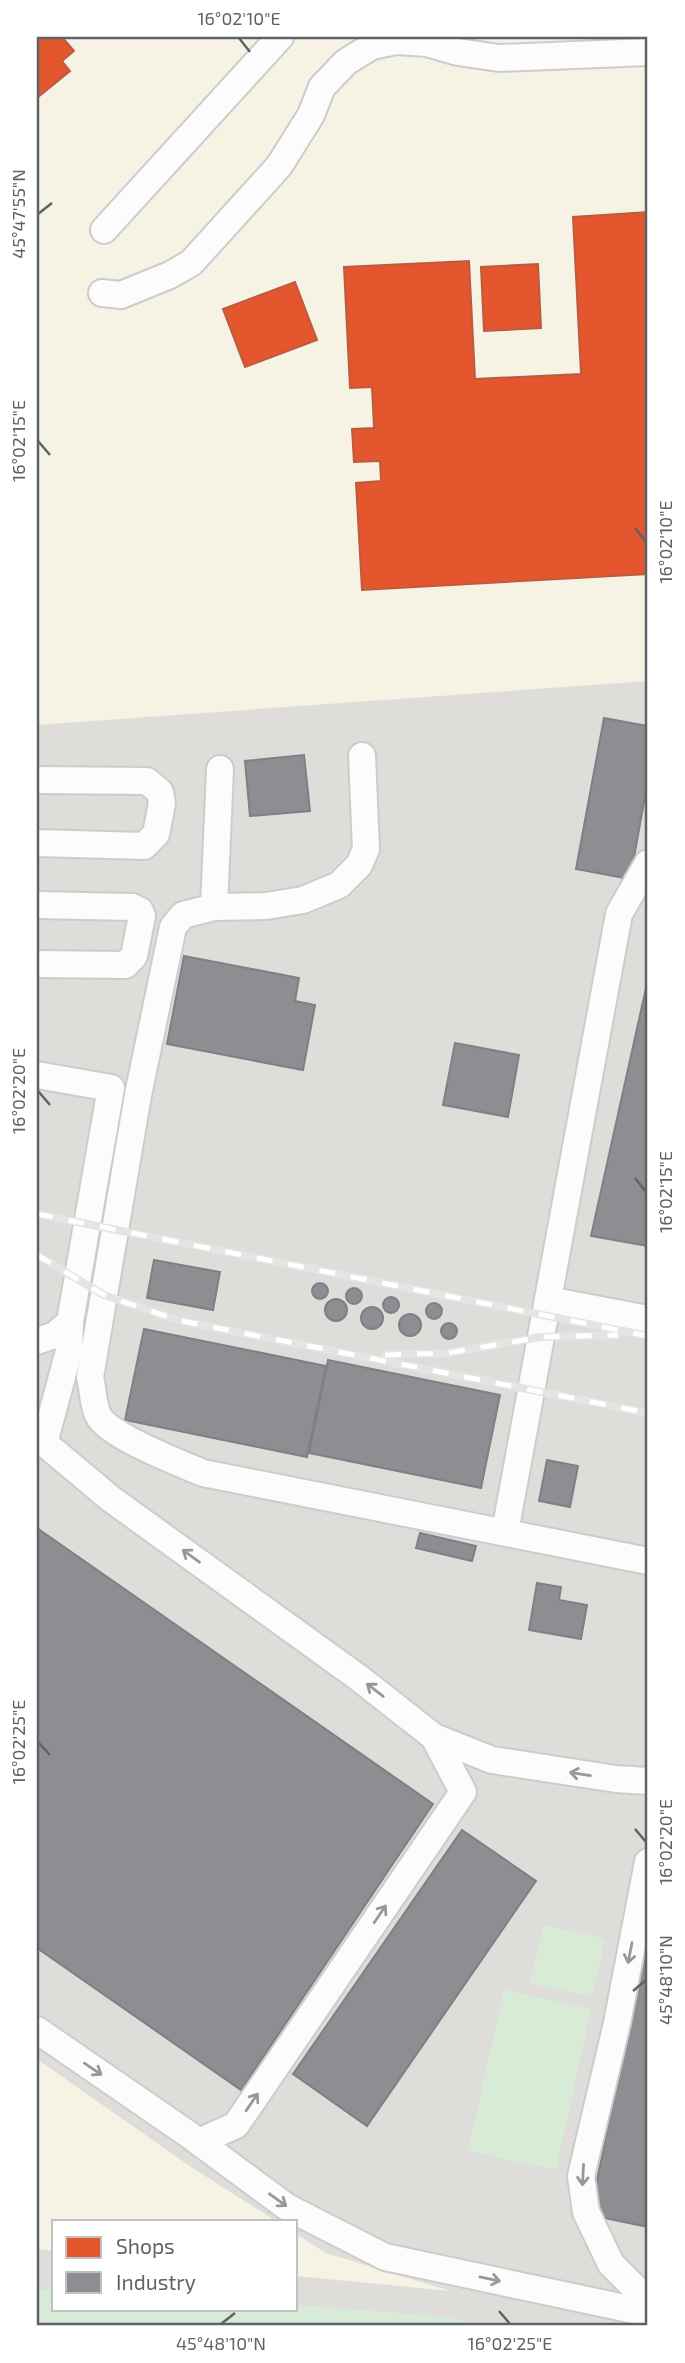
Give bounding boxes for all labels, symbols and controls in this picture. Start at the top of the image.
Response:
text: 16°02'10"E [197,7,281,29]
text: 45°47'55"N [7,169,29,259]
text: 16°02'15"E [7,400,29,482]
text: 16°02'10"E [654,500,676,584]
text: 16°02'20"E [7,1048,29,1134]
text: 16°02'15"E [654,1151,676,1233]
one-way arrow [182,1549,201,1563]
one-way arrow [366,1683,384,1698]
text: 16°02'25"E [7,1700,29,1784]
one-way arrow [570,1767,592,1780]
text: 16°02'20"E [654,1799,676,1885]
one-way arrow [372,1905,387,1924]
text: 45°48'10"N [654,1935,676,2025]
one-way arrow [623,1941,637,1964]
one-way arrow [83,2062,102,2076]
one-way arrow [244,2093,259,2112]
one-way arrow [577,2163,590,2186]
one-way arrow [269,2193,287,2208]
legend [52,2220,298,2310]
text: Shops [116,2233,175,2258]
text: Industry [116,2269,196,2294]
one-way arrow [478,2272,501,2286]
text: 45°48'10"N [176,2332,266,2354]
text: 16°02'25"E [468,2332,552,2354]

